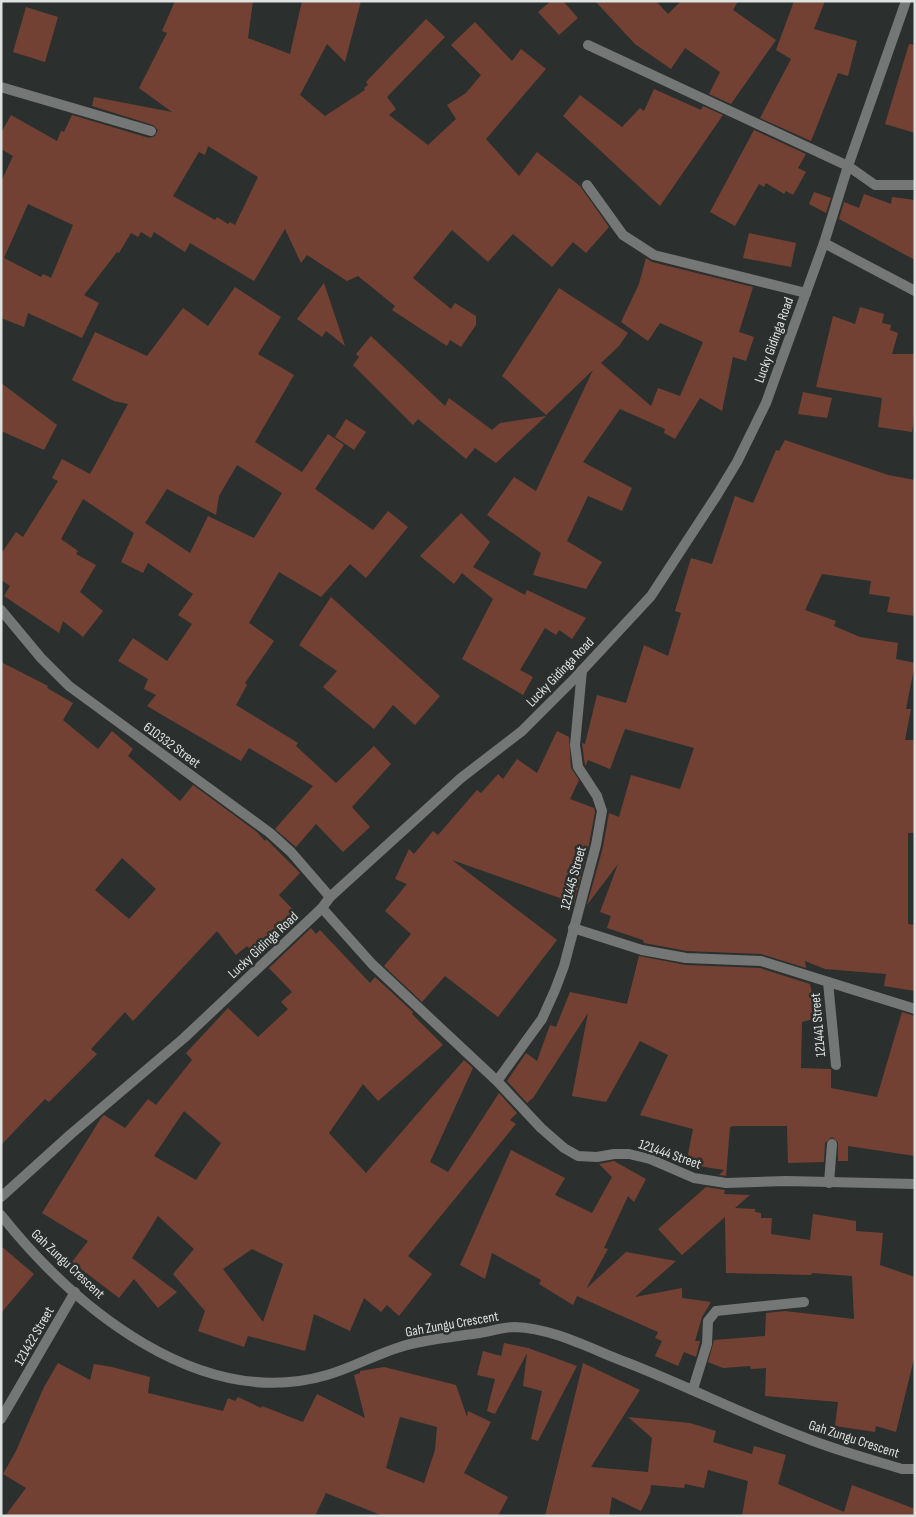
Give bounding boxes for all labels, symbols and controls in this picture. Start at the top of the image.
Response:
street label: Lucky Gidinga Road [751,295,797,385]
street label: Lucky Gidinga Road [523,634,597,710]
street label: 610332 Street [140,719,204,771]
street label: 121445 Street [556,844,590,912]
street label: Lucky Gidinga Road [224,908,302,982]
street label: 121441 Street [807,992,829,1058]
street label: 121444 Street [636,1135,704,1173]
street label: Gah Zungu Crescent [28,1226,108,1302]
street label: 121422 Street [10,1304,58,1368]
street label: Gah Zungu Crescent [404,1307,500,1341]
street label: Gah Zungu Crescent [806,1416,902,1462]

